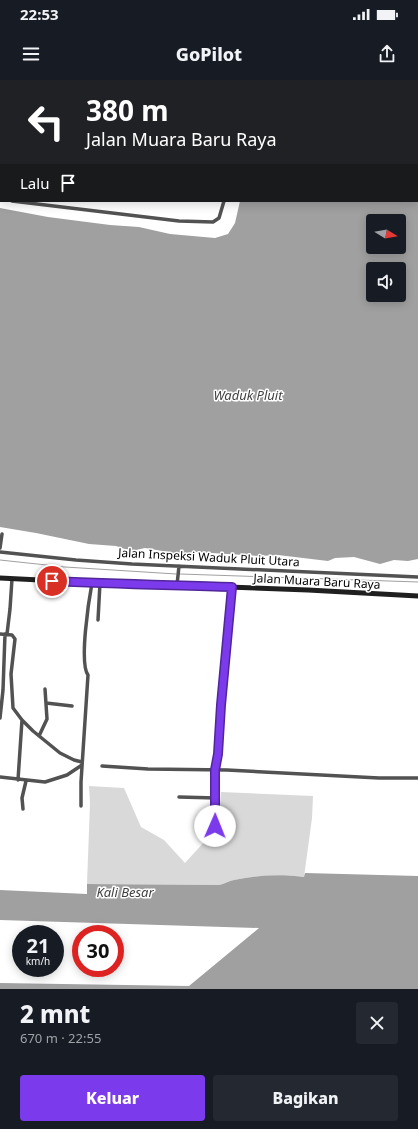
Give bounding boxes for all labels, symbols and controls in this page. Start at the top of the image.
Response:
text: 22:53 [20,4,59,24]
text: GoPilot [176,42,242,66]
icon: menu [20,43,42,65]
icon: share [376,43,398,65]
text: 380 m [86,91,169,129]
icon: left [20,96,72,148]
text: Jalan Muara Baru Raya [86,127,277,151]
icon: arrive [57,172,79,194]
text: Lalu [20,173,49,193]
north arrow [366,214,406,254]
map controls [366,214,406,302]
button: sound [366,262,406,302]
water label: Waduk Pluit [213,386,283,404]
street label: Jalan Inspeksi Waduk Pluit Utara [117,544,300,570]
pin [35,564,69,598]
street label: Jalan Muara Baru Raya [252,569,381,593]
icon: arrive [41,570,63,592]
position arrow [194,805,236,847]
water label: Kali Besar [96,883,154,901]
speed limit sign: 30 [72,925,124,977]
text: 21 [27,932,49,959]
text: km/h [26,954,50,968]
text: 2 mnt [20,997,90,1030]
button: close [356,1002,398,1044]
text: 670 m · 22:55 [20,1029,101,1047]
button: Keluar [20,1075,205,1121]
button: Bagikan [213,1075,398,1121]

